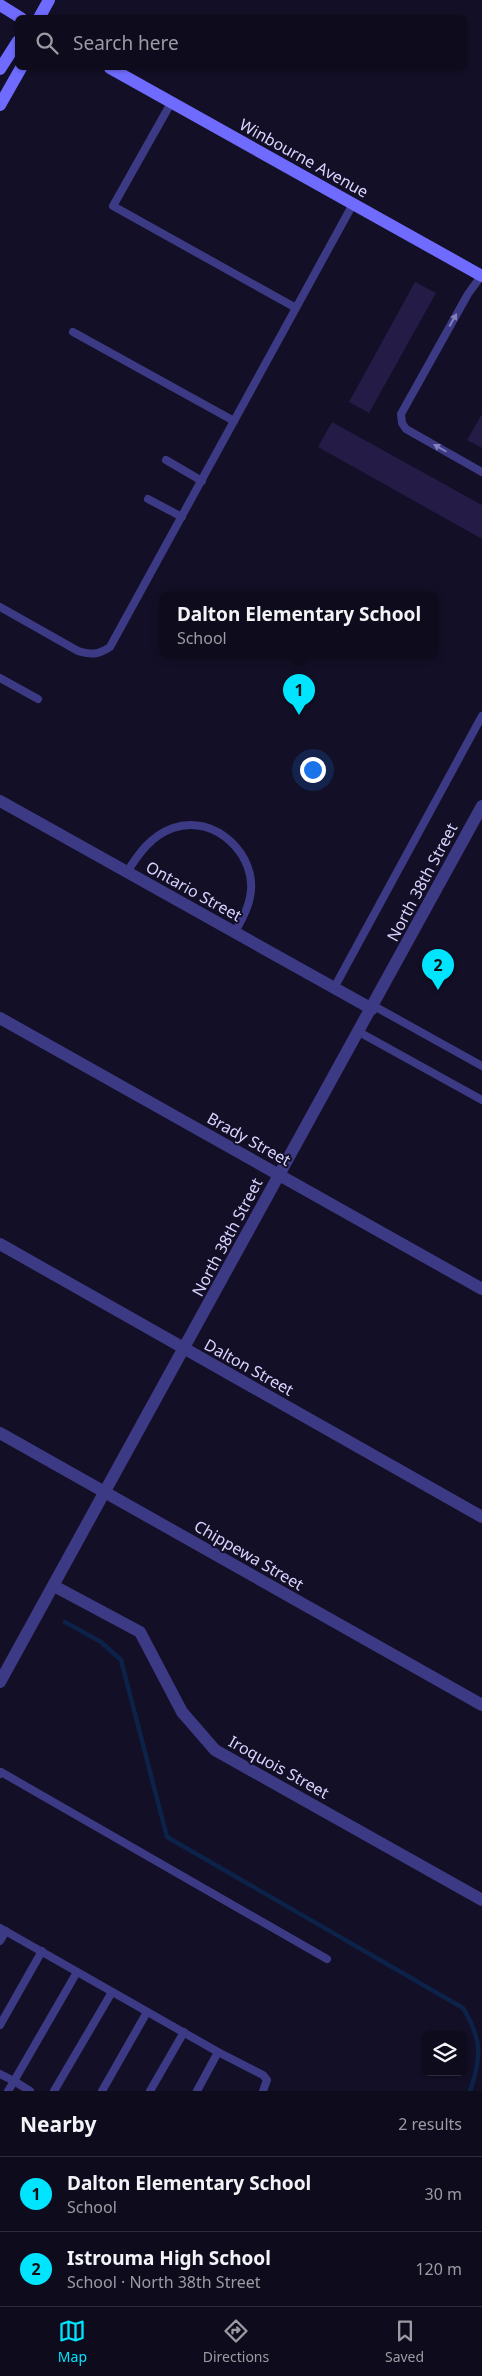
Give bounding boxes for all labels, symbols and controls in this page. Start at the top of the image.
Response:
search box [15,15,467,70]
icon: search [33,29,61,57]
text: Search here [73,30,179,56]
street label: Winbourne Avenue [236,113,372,203]
one-way arrow [449,314,458,327]
one-way arrow [433,444,446,453]
popup [160,592,438,657]
text: Dalton Elementary School [177,601,421,627]
text: School [177,627,227,649]
pin: 1 [283,674,315,715]
your location [300,757,326,783]
street label: North 38th Street [382,819,463,945]
street label: Ontario Street [142,856,246,927]
pin: 2 [422,949,454,990]
street label: Brady Street [203,1107,295,1171]
street label: North 38th Street [187,1174,268,1300]
street label: Dalton Street [200,1333,298,1401]
street label: Chippewa Street [190,1515,308,1595]
street label: Iroquois Street [225,1730,333,1804]
map controls [422,2031,467,2076]
button: layers [422,2031,467,2076]
text: Nearby [20,2110,96,2138]
text: 2 results [398,2113,462,2135]
text: Dalton Elementary School [67,2170,311,2196]
text: 1 [31,2183,41,2205]
text: 30 m [425,2183,462,2205]
text: School [67,2196,117,2218]
text: Istrouma High School [67,2245,271,2271]
text: 2 [31,2258,41,2280]
text: 120 m [415,2258,462,2280]
text: School · North 38th Street [67,2271,261,2293]
tab: Map [58,2317,87,2366]
tab: Directions [203,2317,269,2366]
tab: Saved [385,2317,424,2366]

